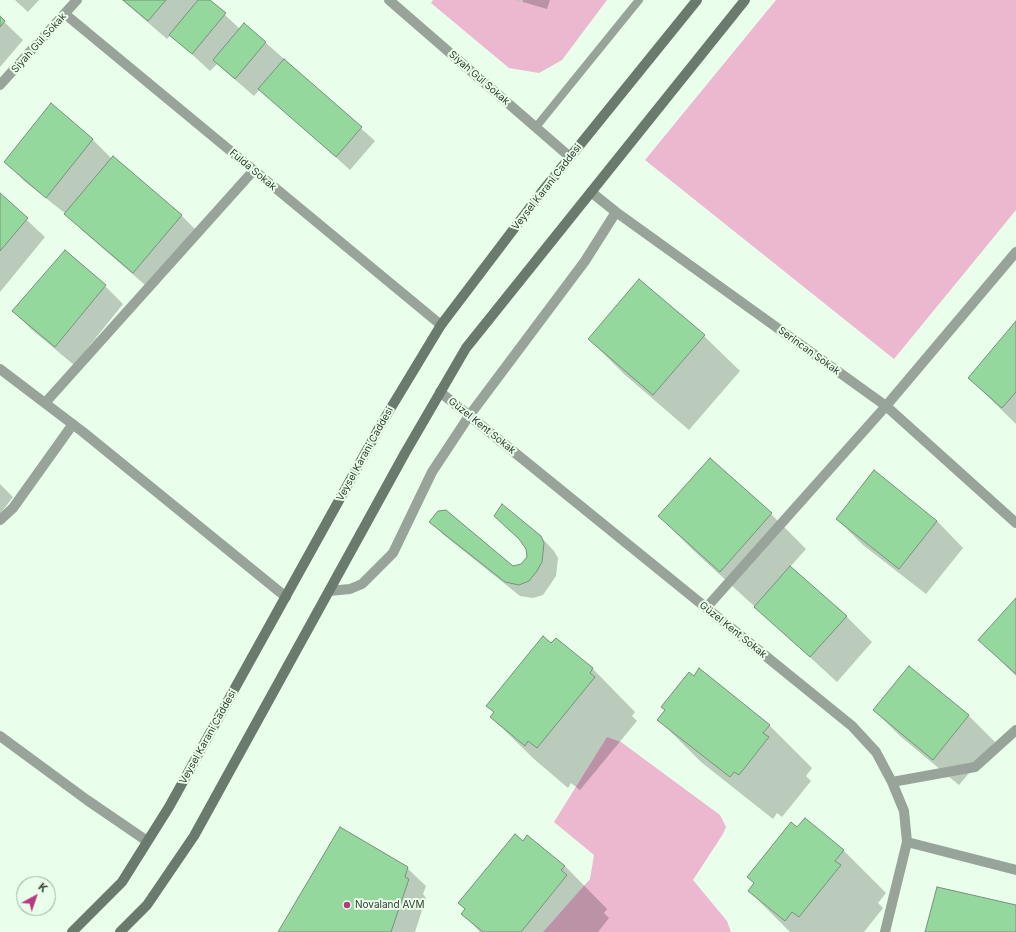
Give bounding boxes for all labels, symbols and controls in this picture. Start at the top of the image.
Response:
street label: Siyah Gül Sokak [9,11,69,75]
street label: Siyah Gül Sokak [446,48,512,108]
street label: Veysel Karani Caddesi [510,142,584,232]
street label: Fulda Sokak [227,147,279,193]
street label: Serincan Sokak [776,325,842,377]
street label: Güzel Kent Sokak [446,395,518,457]
street label: Veysel Karani Caddesi [334,405,396,503]
street label: Güzel Kent Sokak [697,599,769,661]
street label: Veysel Karani Caddesi [177,688,239,786]
north arrow [16,876,56,916]
text: K [36,880,51,895]
place label: Novaland AVM [355,899,425,911]
marker: Novaland AVM [342,900,352,910]

